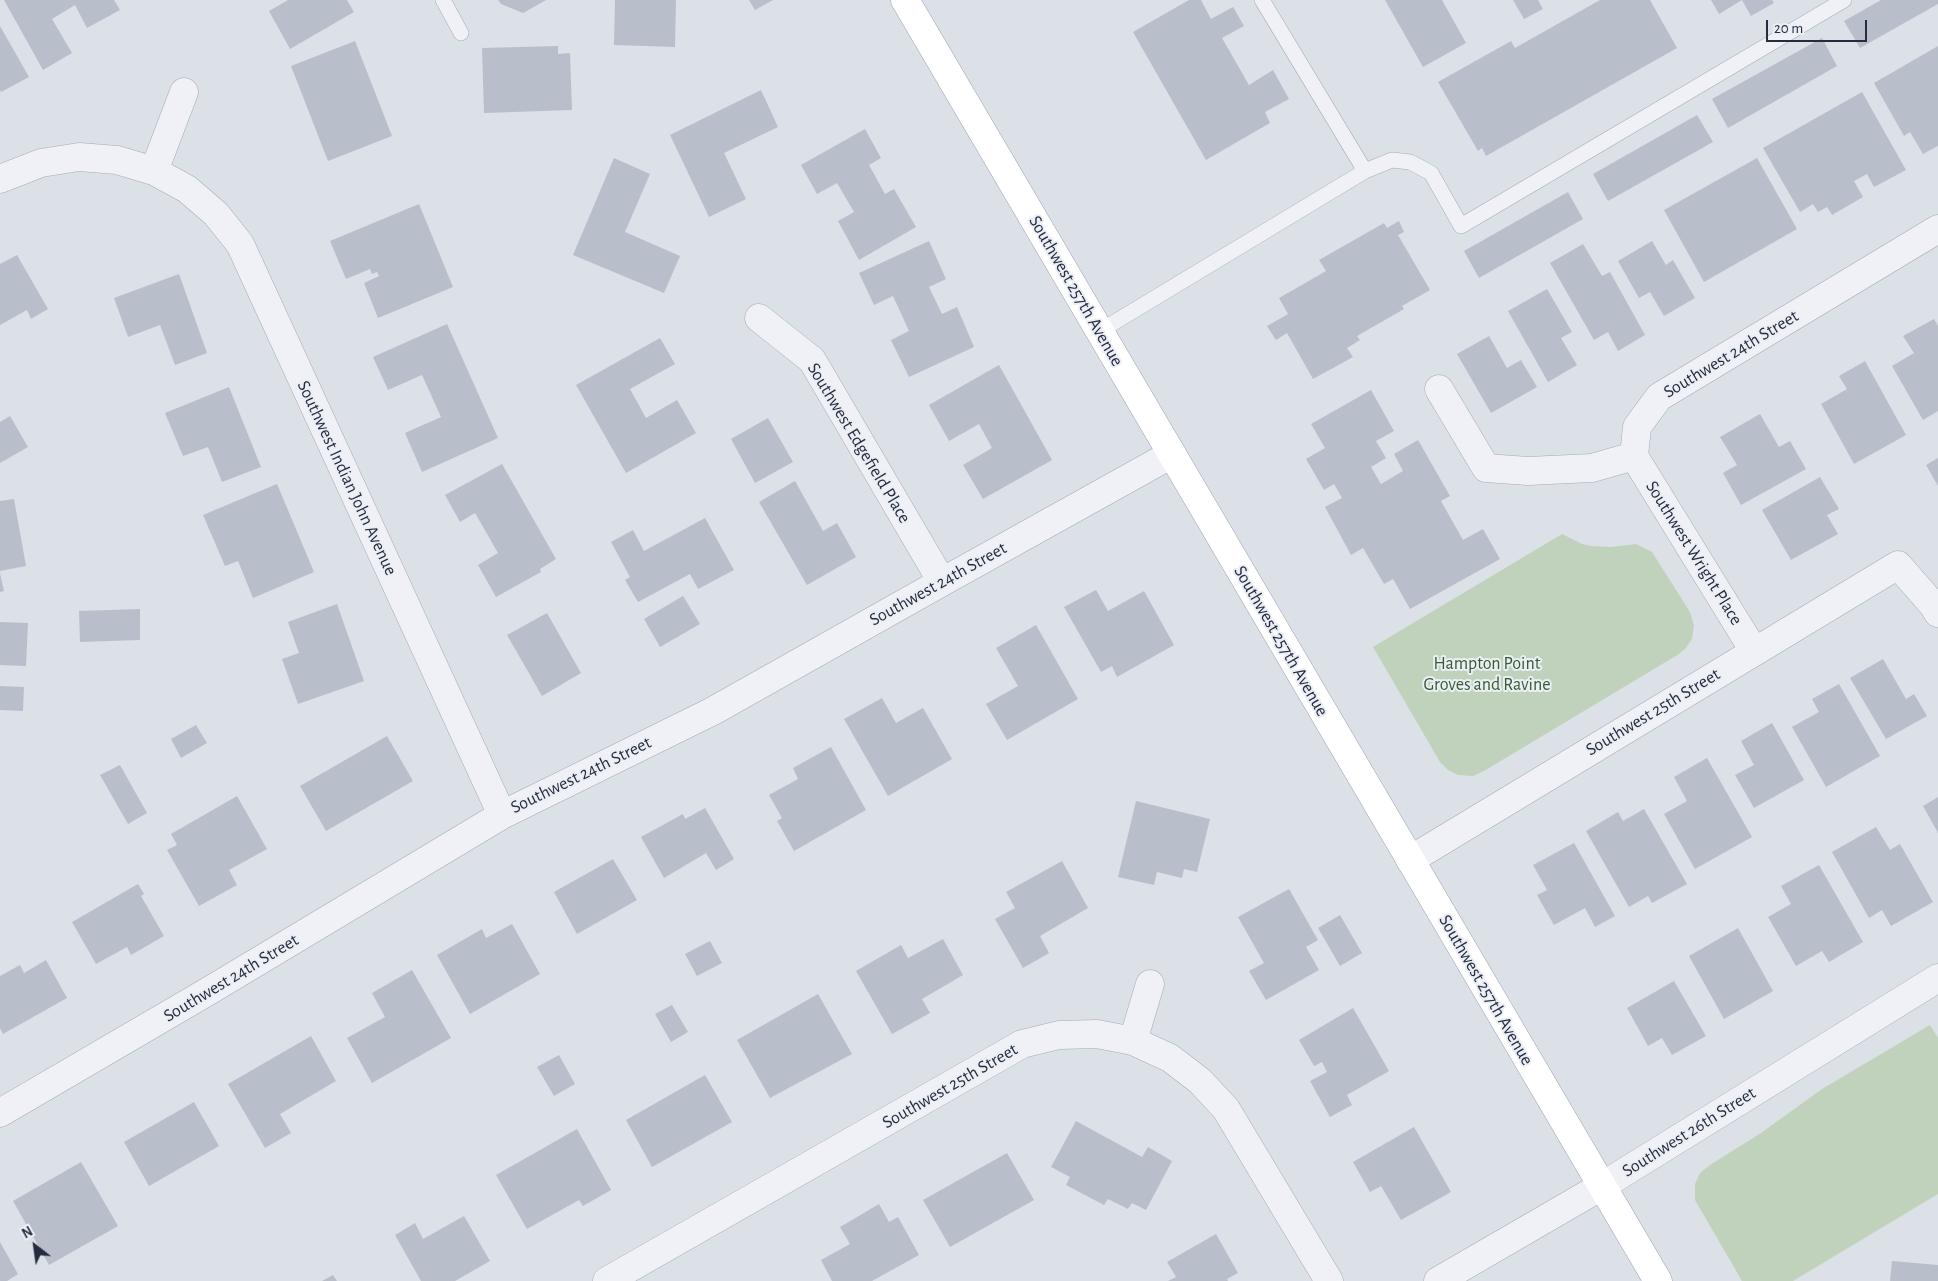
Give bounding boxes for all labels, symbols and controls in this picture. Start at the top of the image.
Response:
scale bar [1768,10,1869,42]
text: 20 m [1774,21,1803,36]
street label: Southwest 257th Avenue [1024,212,1128,370]
street label: Southwest 24th Street [1660,305,1802,403]
street label: Southwest Edgefield Place [803,359,915,527]
street label: Southwest Indian John Avenue [292,377,402,579]
street label: Southwest Wright Place [1641,477,1747,629]
street label: Southwest 24th Street [866,537,1010,631]
street label: Southwest 257th Avenue [1229,562,1333,720]
park label: Hampton Point Groves and Ravine [1423,653,1551,696]
street label: Southwest 25th Street [1582,663,1724,761]
street label: Southwest 24th Street [507,732,655,818]
street label: Southwest 257th Avenue [1434,911,1538,1069]
street label: Southwest 24th Street [160,929,302,1027]
street label: Southwest 25th Street [879,1038,1021,1134]
street label: Southwest 26th Street [1618,1082,1760,1182]
north arrow [10,1221,60,1271]
text: N [20,1225,35,1242]

